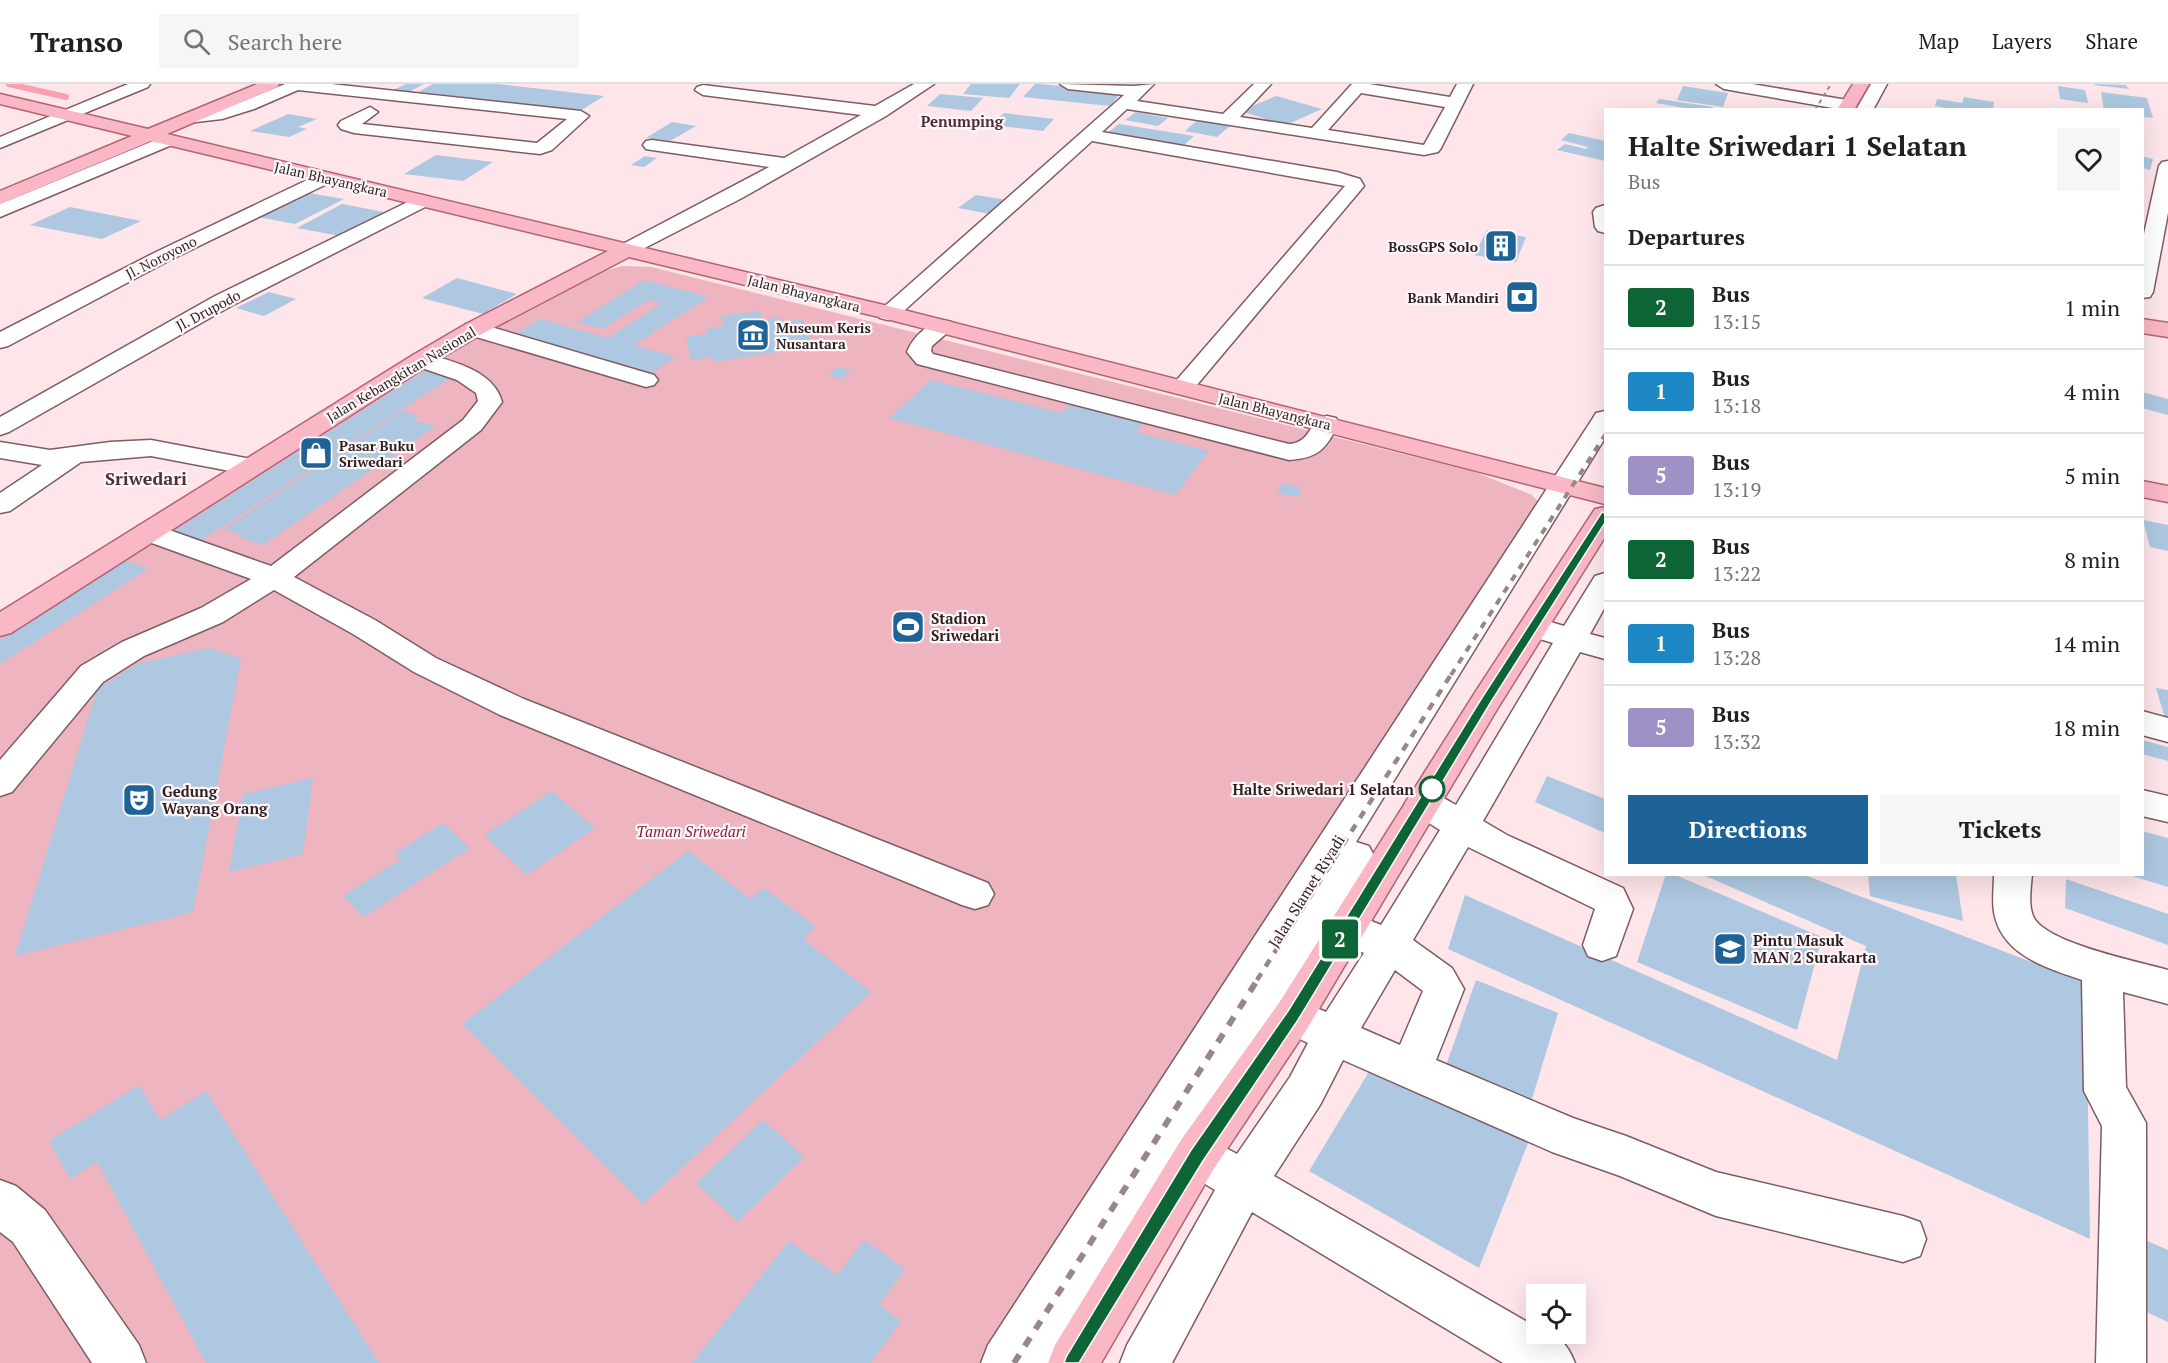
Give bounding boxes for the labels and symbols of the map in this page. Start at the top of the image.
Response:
district label: Penumping [921,111,1004,131]
street label: Jalan Bhayangkara [273,157,389,201]
building icon: BossGPS Solo [1483,228,1519,264]
street label: Jl. Noroyono [122,231,200,283]
place label: BossGPS Solo [1388,237,1478,256]
street label: Jalan Bhayangkara [746,270,862,316]
bank icon: Bank Mandiri [1504,279,1540,315]
street label: Jl. Drupodo [173,285,244,335]
place label: Bank Mandiri [1408,288,1499,307]
museum icon: Museum Keris Nusantara [735,317,771,353]
place label: Museum Keris Nusantara [776,318,871,353]
street label: Jalan Kebangkitan Nasional [323,322,479,426]
street label: Jalan Bhayangkara [1217,388,1333,434]
shop icon: Pasar Buku Sriwedari [298,435,334,471]
place label: Pasar Buku Sriwedari [339,436,415,471]
district label: Sriwedari [105,466,187,490]
place label: Stadion Sriwedari [931,608,999,645]
sports icon: Stadion Sriwedari [890,609,926,645]
marker: Halte Sriwedari 1 Selatan [1419,776,1445,802]
place label: Halte Sriwedari 1 Selatan [1232,779,1414,799]
place label: Gedung Wayang Orang [162,781,268,818]
theatre icon: Gedung Wayang Orang [121,782,157,818]
park label: Taman Sriwedari [636,821,747,841]
street label: Jalan Slamet Riyadi [1263,831,1349,951]
line badge: 2 [1320,920,1360,958]
place label: Pintu Masuk MAN 2 Surakarta [1753,930,1877,967]
school or university icon: Pintu Masuk MAN 2 Surakarta [1712,931,1748,967]

